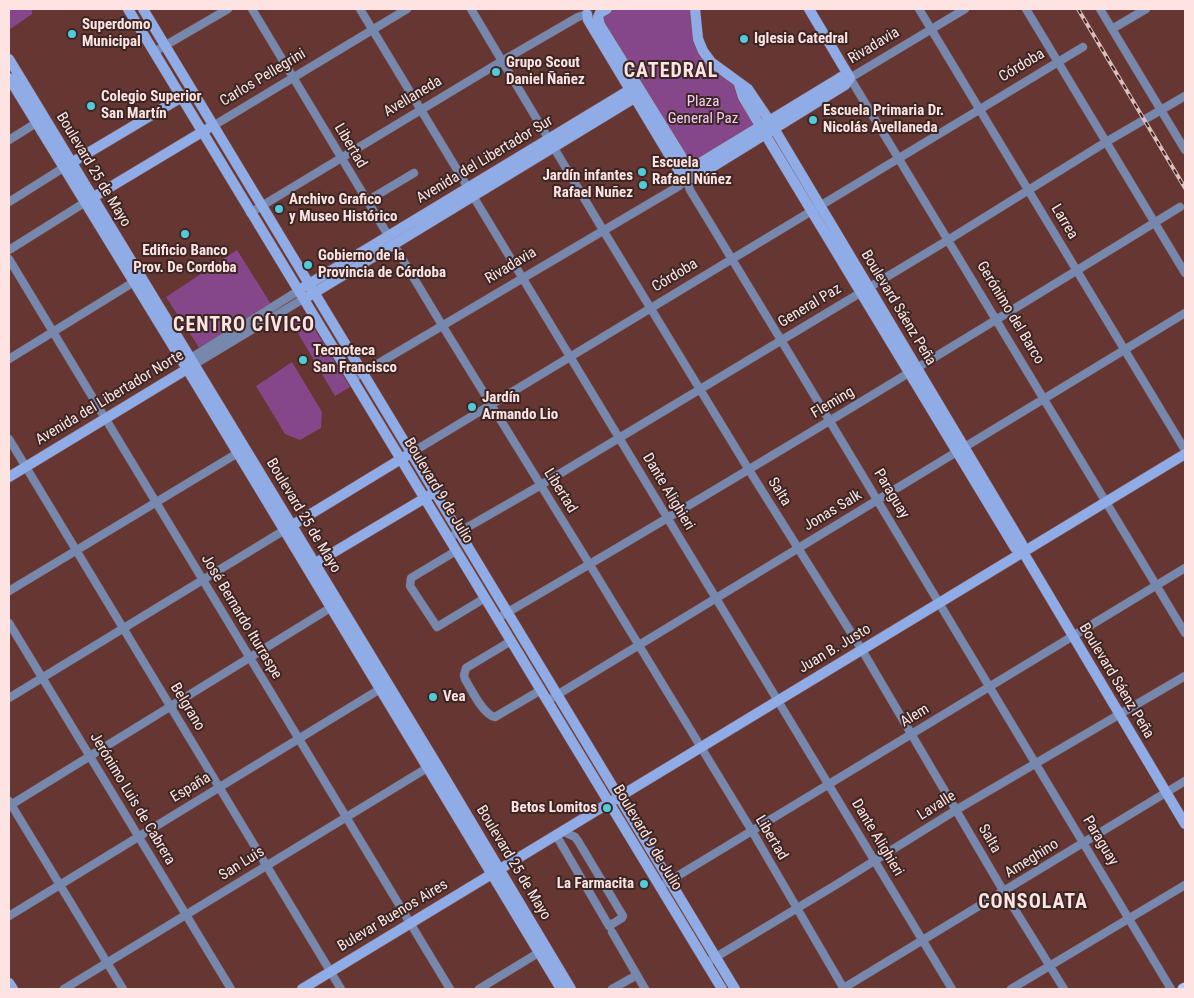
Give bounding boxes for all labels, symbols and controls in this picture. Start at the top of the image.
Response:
place label: Superdomo Municipal [82,16,150,51]
street label: Rivadavia [845,24,903,68]
marker: Superdomo Municipal [66,28,78,40]
place label: Iglesia Catedral [754,30,848,48]
marker: Iglesia Catedral [738,33,750,45]
street label: Carlos Pellegrini [217,45,309,111]
street label: Córdoba [996,45,1048,87]
place label: Grupo Scout Daniel Ñañez [506,54,585,89]
district label: CATEDRAL [623,60,719,84]
marker: Grupo Scout Daniel Ñañez [490,66,502,78]
street label: Avellaneda [381,73,445,121]
place label: Colegio Superior San Martín [101,88,201,123]
park label: Plaza General Paz [668,93,738,128]
marker: Colegio Superior San Martín [85,100,97,112]
place label: Escuela Primaria Dr. Nicolás Avellaneda [823,102,944,137]
street label: Boulevard 25 de Mayo [52,109,134,231]
street label: Avenida del Libertador Sur [414,112,556,208]
marker: Escuela Primaria Dr. Nicolás Avellaneda [807,114,819,126]
street label: Libertad [330,120,370,172]
place label: Escuela Rafael Núñez [652,154,732,189]
marker: Escuela Rafael Núñez [636,166,648,178]
place label: Jardín infantes Rafael Nuñez [542,167,633,202]
marker: Jardín infantes Rafael Nuñez [637,179,649,191]
place label: Archivo Grafico y Museo Histórico [289,191,398,226]
street label: Larrea [1047,201,1081,243]
marker: Archivo Grafico y Museo Histórico [273,203,285,215]
marker: Edificio Banco Prov. De Cordoba [179,228,191,240]
place label: Edificio Banco Prov. De Cordoba [133,242,237,277]
street label: Rivadavia [482,244,540,288]
place label: Gobierno de la Provincia de Córdoba [318,247,446,282]
street label: Boulevard Sáenz Peña [857,247,939,369]
street label: Córdoba [649,255,701,297]
street label: Gerónimo del Barco [972,258,1048,368]
marker: Gobierno de la Provincia de Córdoba [302,259,314,271]
street label: General Paz [775,280,845,332]
district label: CENTRO CÍVICO [171,314,317,338]
place label: Tecnoteca San Francisco [313,342,397,377]
street label: Avenida del Libertador Norte [33,347,187,449]
marker: Tecnoteca San Francisco [297,354,309,366]
street label: Fleming [808,383,858,423]
place label: Jardín Armando Lio [482,389,558,424]
marker: Jardín Armando Lio [466,401,478,413]
street label: Boulevard 9 de Julio [399,435,477,547]
street label: Dante Alighieri [638,450,698,534]
street label: Boulevard 25 de Mayo [262,455,344,577]
street label: Libertad [539,465,581,517]
street label: Paraguay [869,466,913,522]
street label: Salta [763,474,795,510]
street label: Jonas Salk [801,487,865,535]
street label: José Bernardo Iturraspe [197,552,285,682]
street label: Juan B. Justo [796,620,874,678]
street label: Boulevard Sáenz Peña [1075,620,1157,742]
street label: Belgrano [166,680,208,734]
place label: Vea [443,688,466,706]
marker: Vea [427,691,439,703]
street label: Alem [897,700,933,732]
street label: Jerónimo Luis de Cabrera [85,730,179,868]
street label: España [168,769,214,807]
street label: Boulevard 9 de Julio [608,782,686,894]
street label: Lavalle [915,787,959,825]
street label: Dante Alighieri [847,796,907,880]
place label: Betos Lomitos [511,799,597,817]
street label: Boulevard 25 de Mayo [472,802,554,924]
marker: Betos Lomitos [601,802,613,814]
street label: Libertad [751,812,791,864]
street label: Paraguay [1078,813,1122,869]
street label: Salta [974,821,1004,857]
street label: Ameghino [1002,836,1062,882]
street label: San Luis [216,843,268,885]
place label: La Farmacita [557,875,634,893]
street label: Bulevar Buenos Aires [335,876,451,956]
marker: La Farmacita [638,878,650,890]
district label: CONSOLATA [977,891,1089,915]

